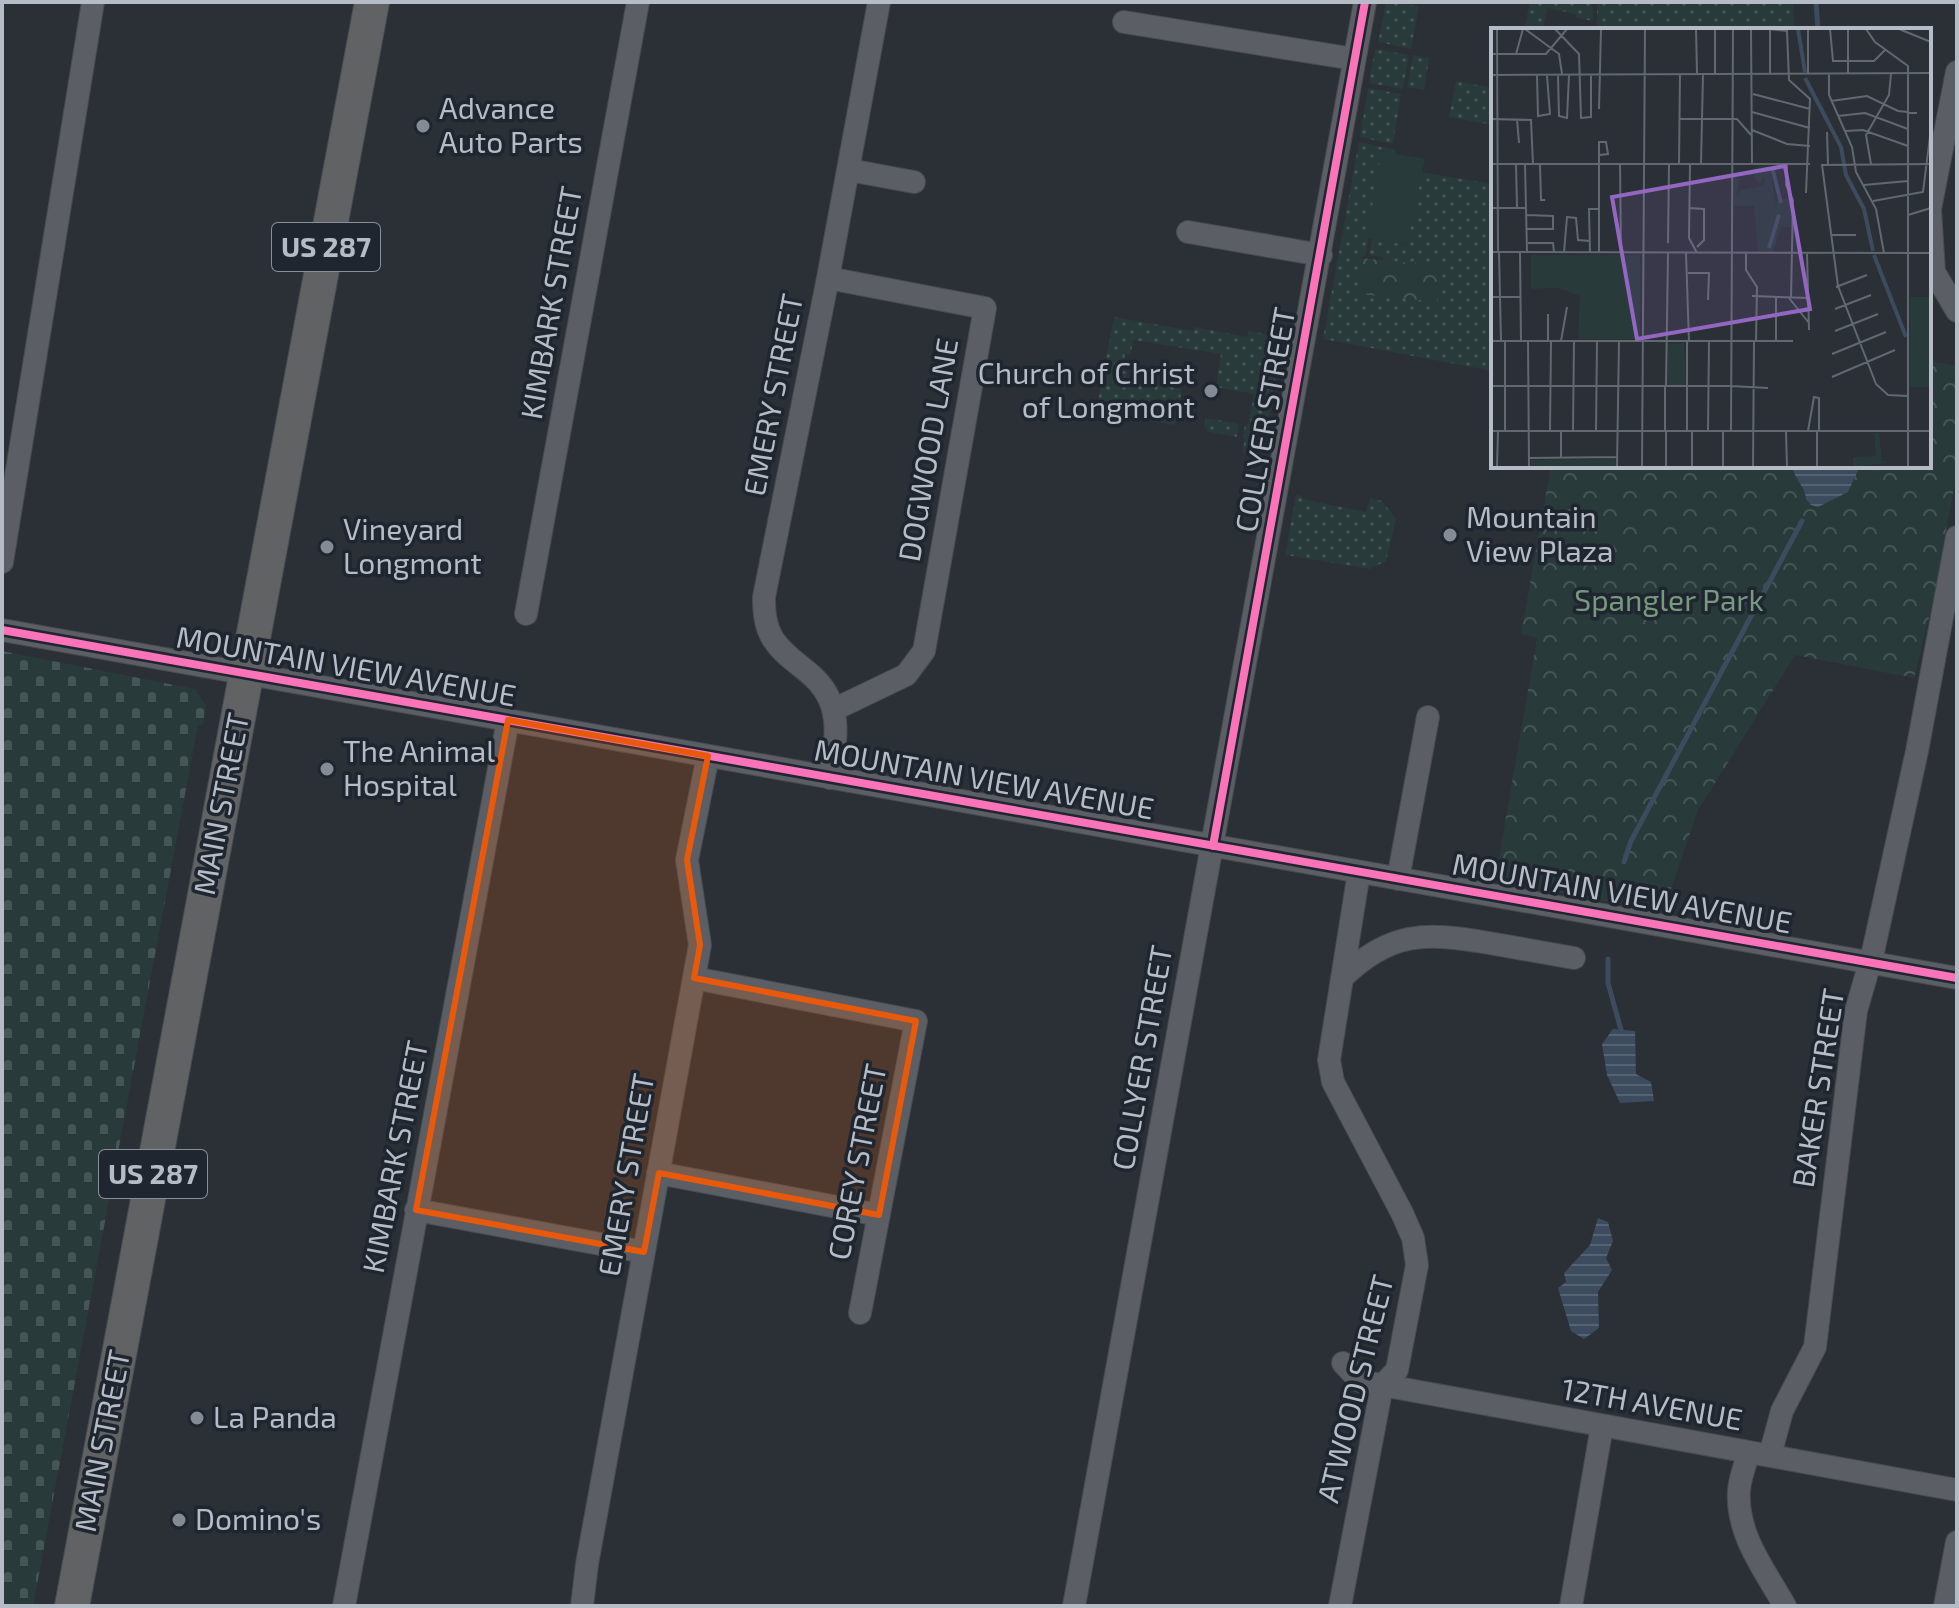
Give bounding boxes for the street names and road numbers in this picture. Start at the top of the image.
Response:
street label: KIMBARK STREET [512,183,588,422]
road number: US 287 [272,223,380,271]
street label: EMERY STREET [735,291,809,499]
street label: COLLYER STREET [1227,304,1302,535]
street label: DOGWOOD LANE [890,335,964,564]
street label: MOUNTAIN VIEW AVENUE [174,617,519,713]
street label: MAIN STREET [185,710,255,898]
street label: MOUNTAIN VIEW AVENUE [812,730,1157,826]
street label: MOUNTAIN VIEW AVENUE [1450,844,1795,940]
street label: COLLYER STREET [1104,942,1179,1173]
street label: BAKER STREET [1784,986,1850,1190]
street label: KIMBARK STREET [354,1038,434,1276]
street label: COREY STREET [819,1061,893,1263]
street label: EMERY STREET [590,1071,661,1279]
road number: US 287 [99,1150,207,1198]
street label: ATWOOD STREET [1308,1271,1400,1506]
street label: MAIN STREET [66,1347,136,1535]
street label: 12TH AVENUE [1559,1369,1746,1437]

